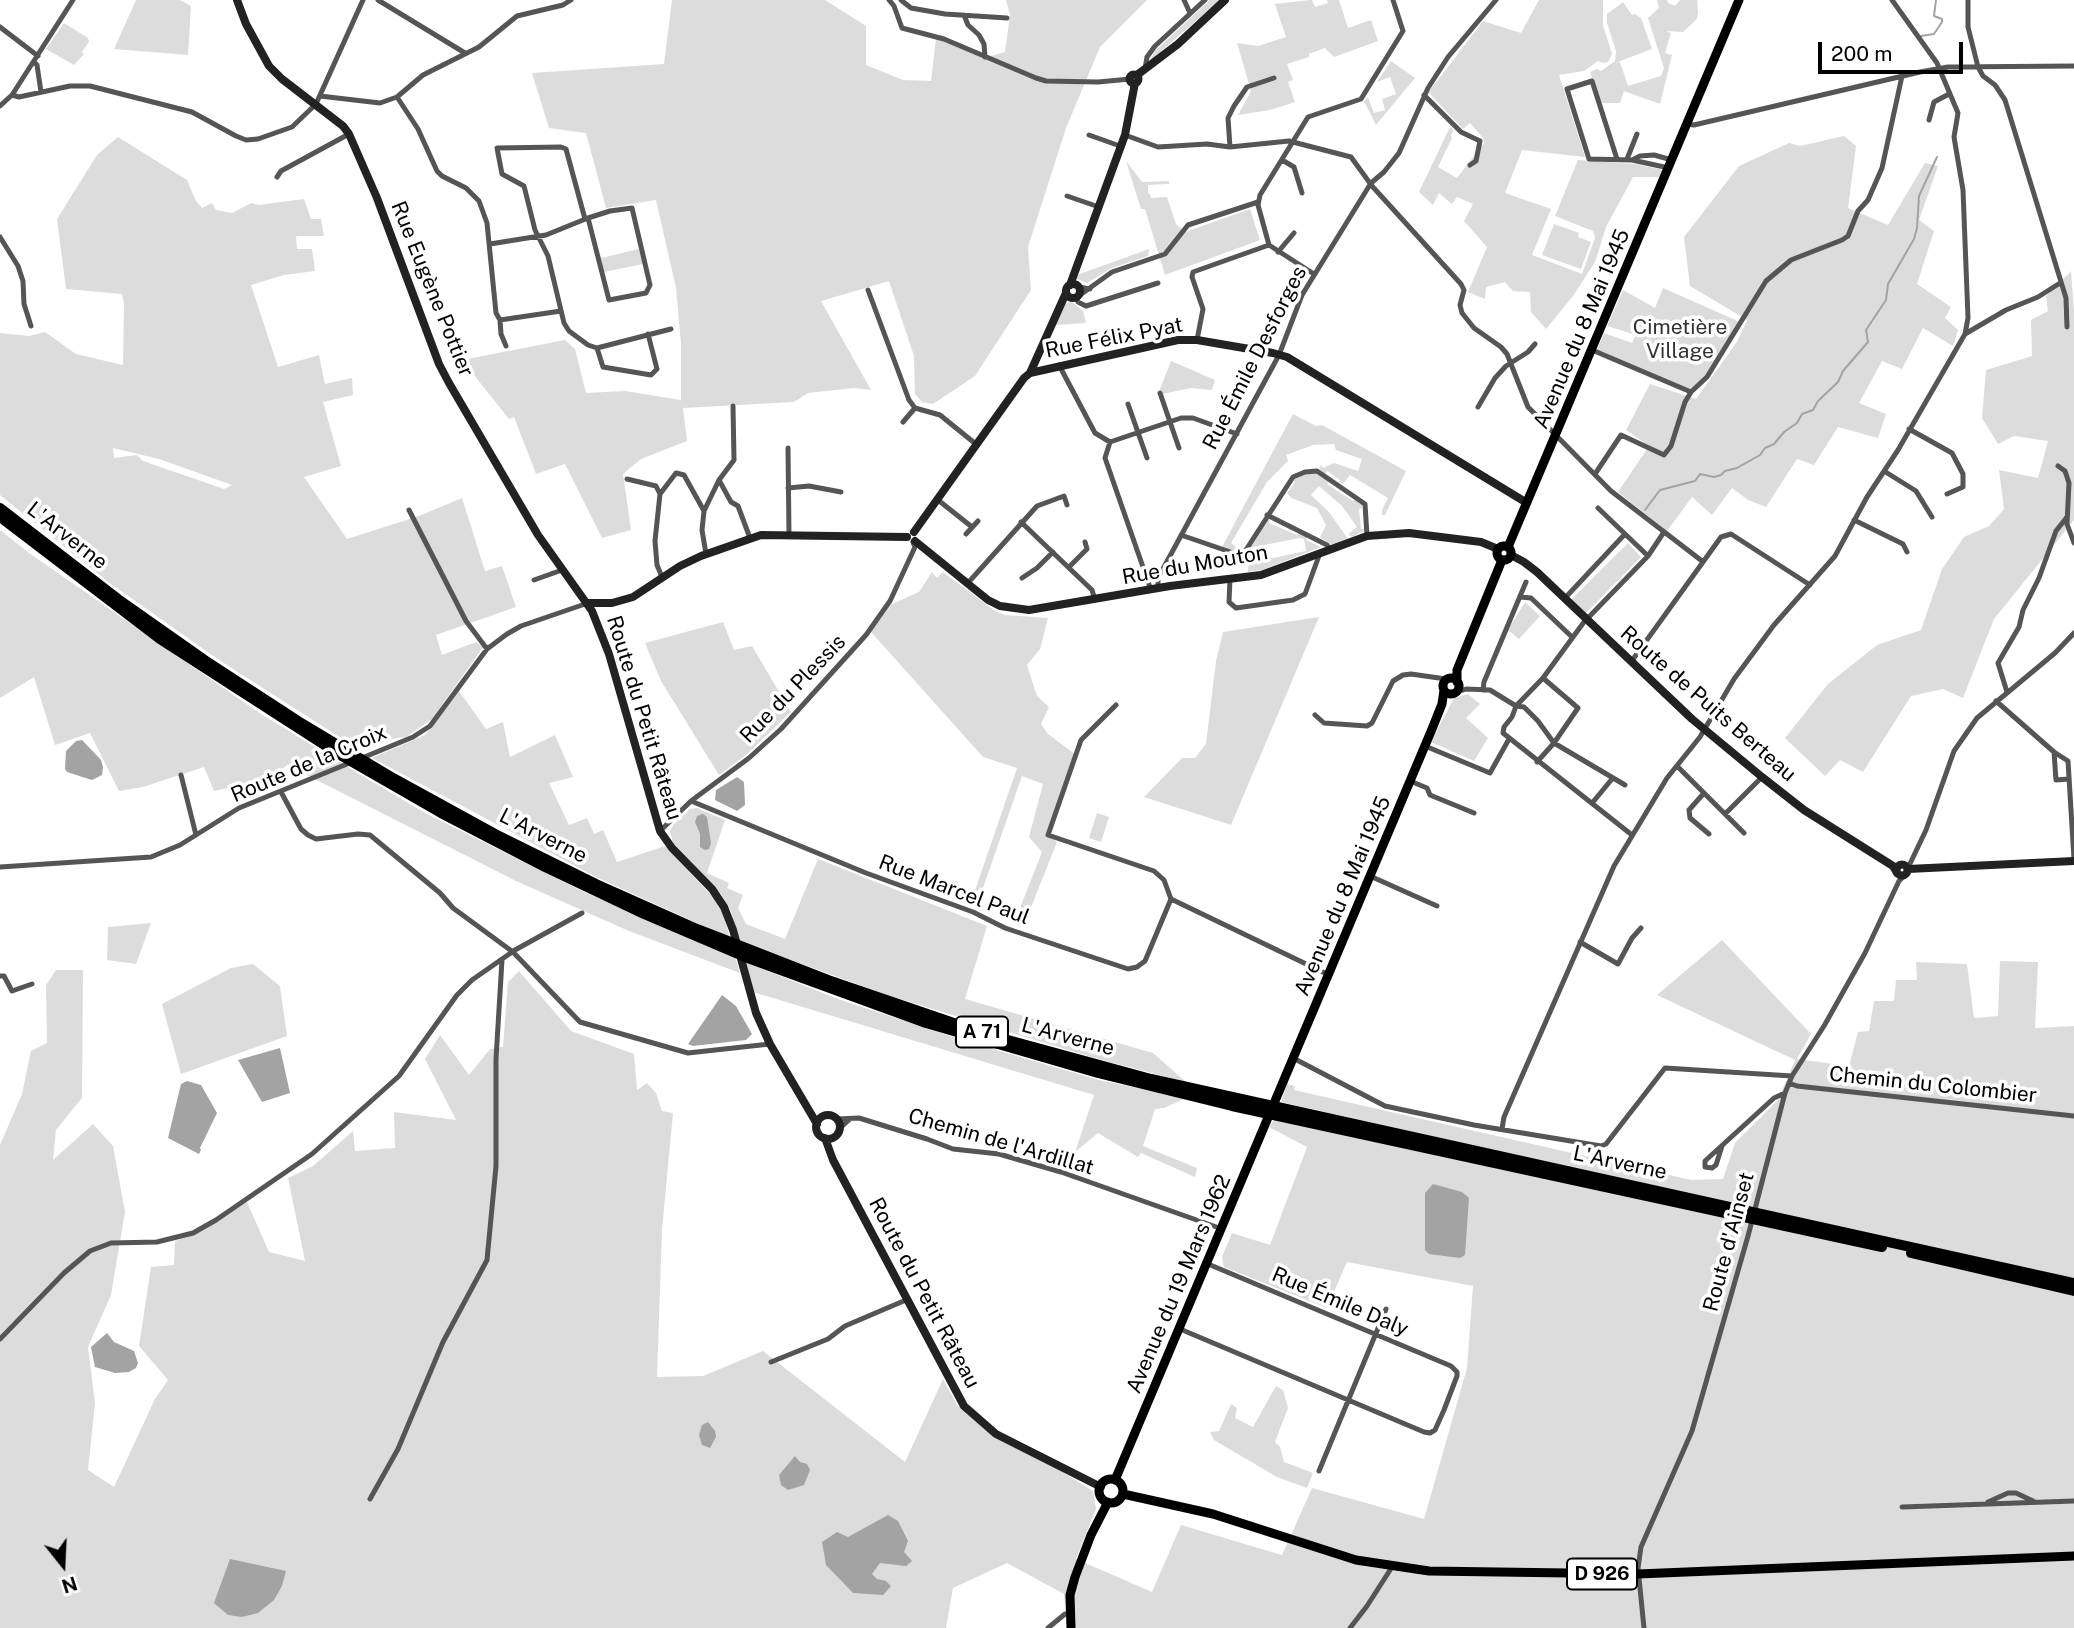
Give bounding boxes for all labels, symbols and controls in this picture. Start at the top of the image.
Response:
scale bar [1822,28,1967,72]
text: 200 m [1831,41,1892,66]
street label: Rue Eugène Pottier [385,198,479,380]
street label: Avenue du 8 Mai 1945 [1529,225,1635,433]
street label: Rue Émile Desforges [1198,262,1312,454]
street label: Rue Félix Pyat [1043,312,1185,364]
park label: Cimetière Village [1633,315,1727,365]
street label: L'Arverne [22,497,112,575]
street label: Rue du Mouton [1120,540,1270,590]
street label: Route du Petit Râteau [601,613,687,823]
street label: Route de Puits Berteau [1615,621,1801,787]
street label: Rue du Plessis [735,629,851,749]
street label: Route de la Croix [227,720,391,808]
street label: Avenue du 8 Mai 1945 [1290,792,1396,1000]
street label: L'Arverne [495,803,591,869]
street label: Rue Marcel Paul [875,850,1033,930]
street label: L'Arverne [1019,1013,1117,1061]
road number: A 71 [956,1016,1008,1048]
street label: Chemin du Colombier [1828,1062,2038,1108]
street label: Chemin de l'Ardillat [905,1103,1097,1181]
street label: L'Arverne [1571,1141,1669,1185]
street label: Route d'Ainset [1698,1170,1760,1314]
street label: Avenue du 19 Mars 1962 [1122,1171,1236,1397]
street label: Route du Petit Râteau [863,1193,985,1393]
street label: Rue Émile Daly [1268,1262,1412,1342]
north arrow [28,1530,98,1600]
road number: D 926 [1567,1558,1637,1590]
text: N [59,1572,80,1598]

